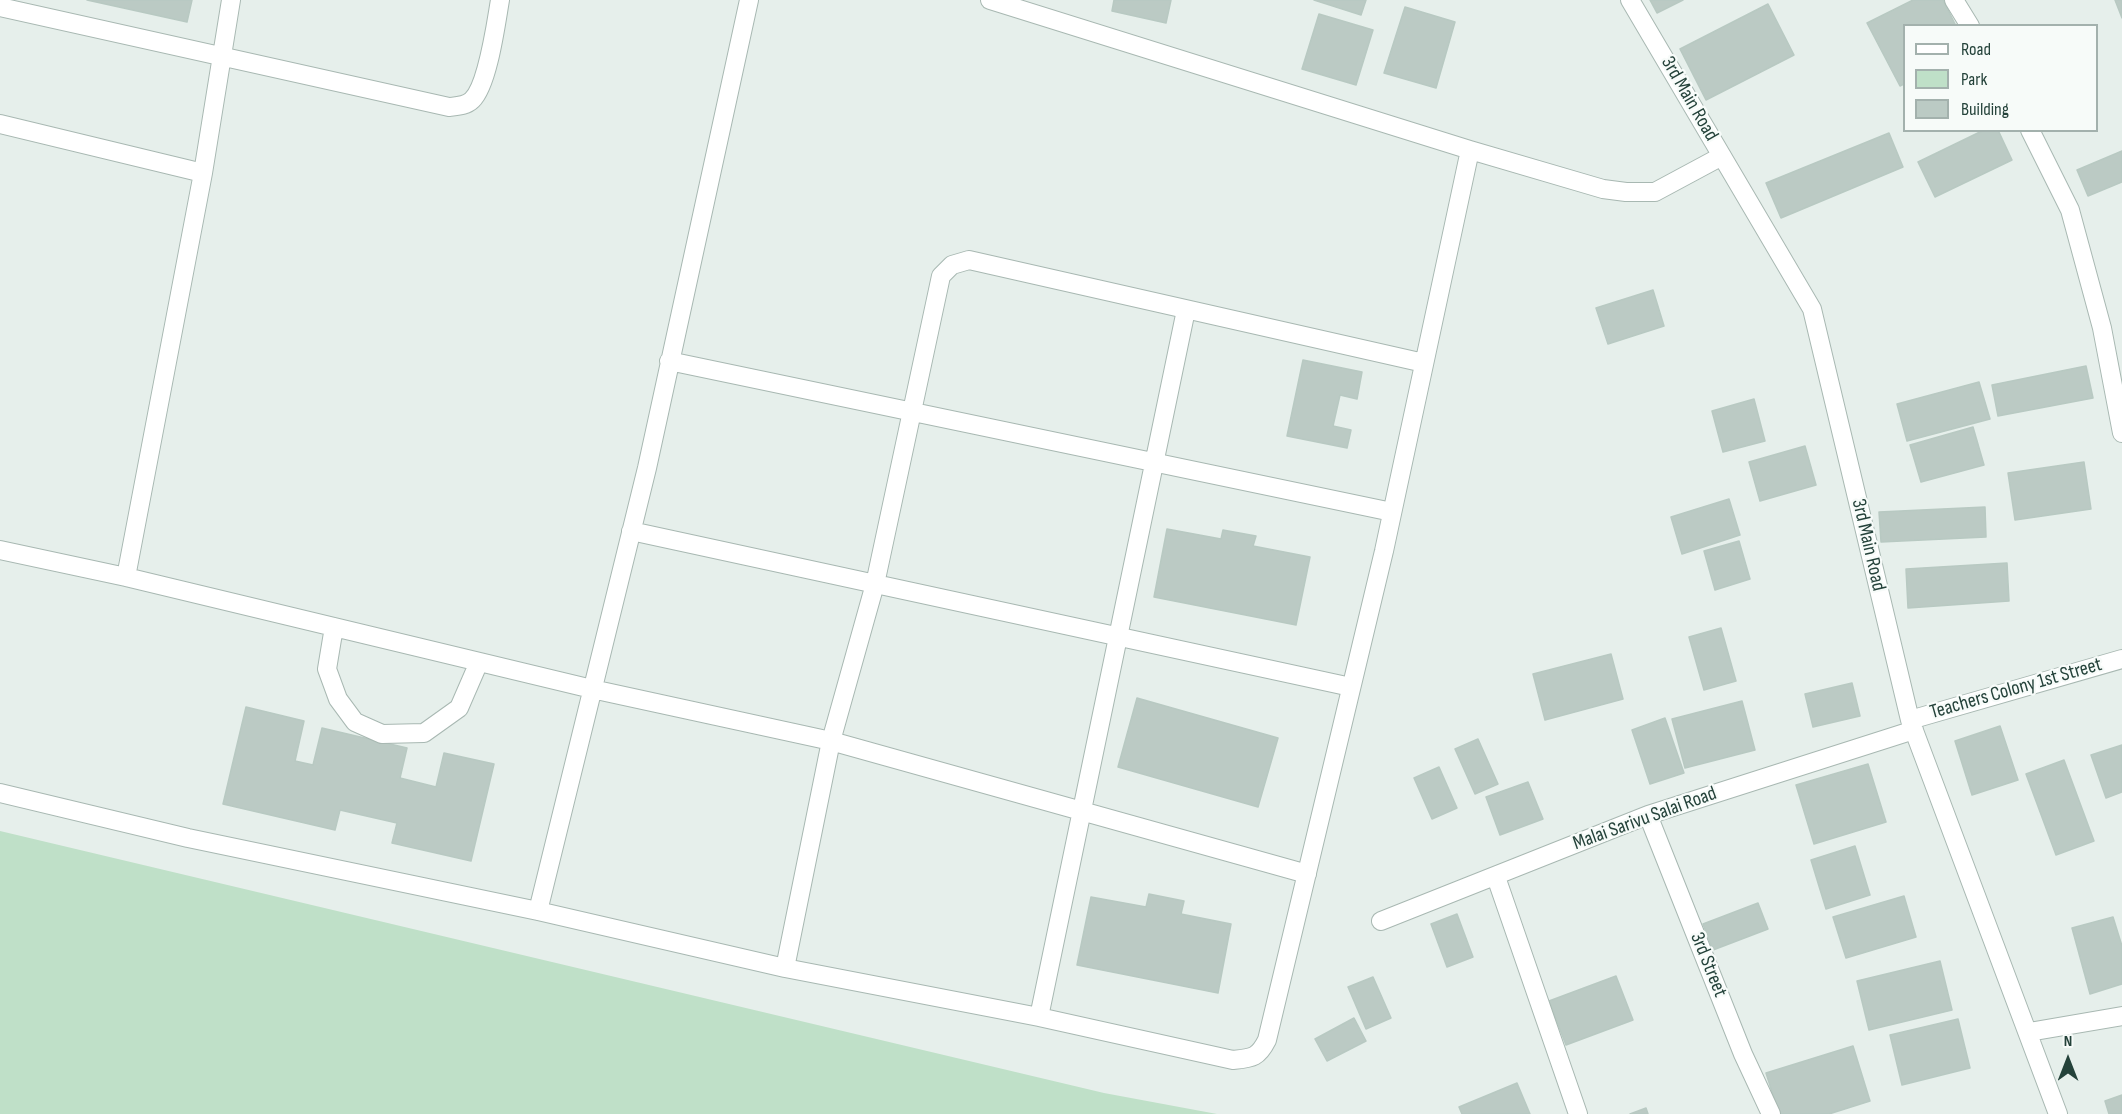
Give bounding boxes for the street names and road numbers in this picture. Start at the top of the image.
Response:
street label: 3rd Main Road [1655,52,1723,146]
street label: 3rd Main Road [1846,497,1890,593]
street label: Teachers Colony 1st Street [1927,653,2105,725]
street label: Malai Sarivu Salai Road [1570,782,1720,856]
street label: 3rd Street [1684,929,1732,1001]

